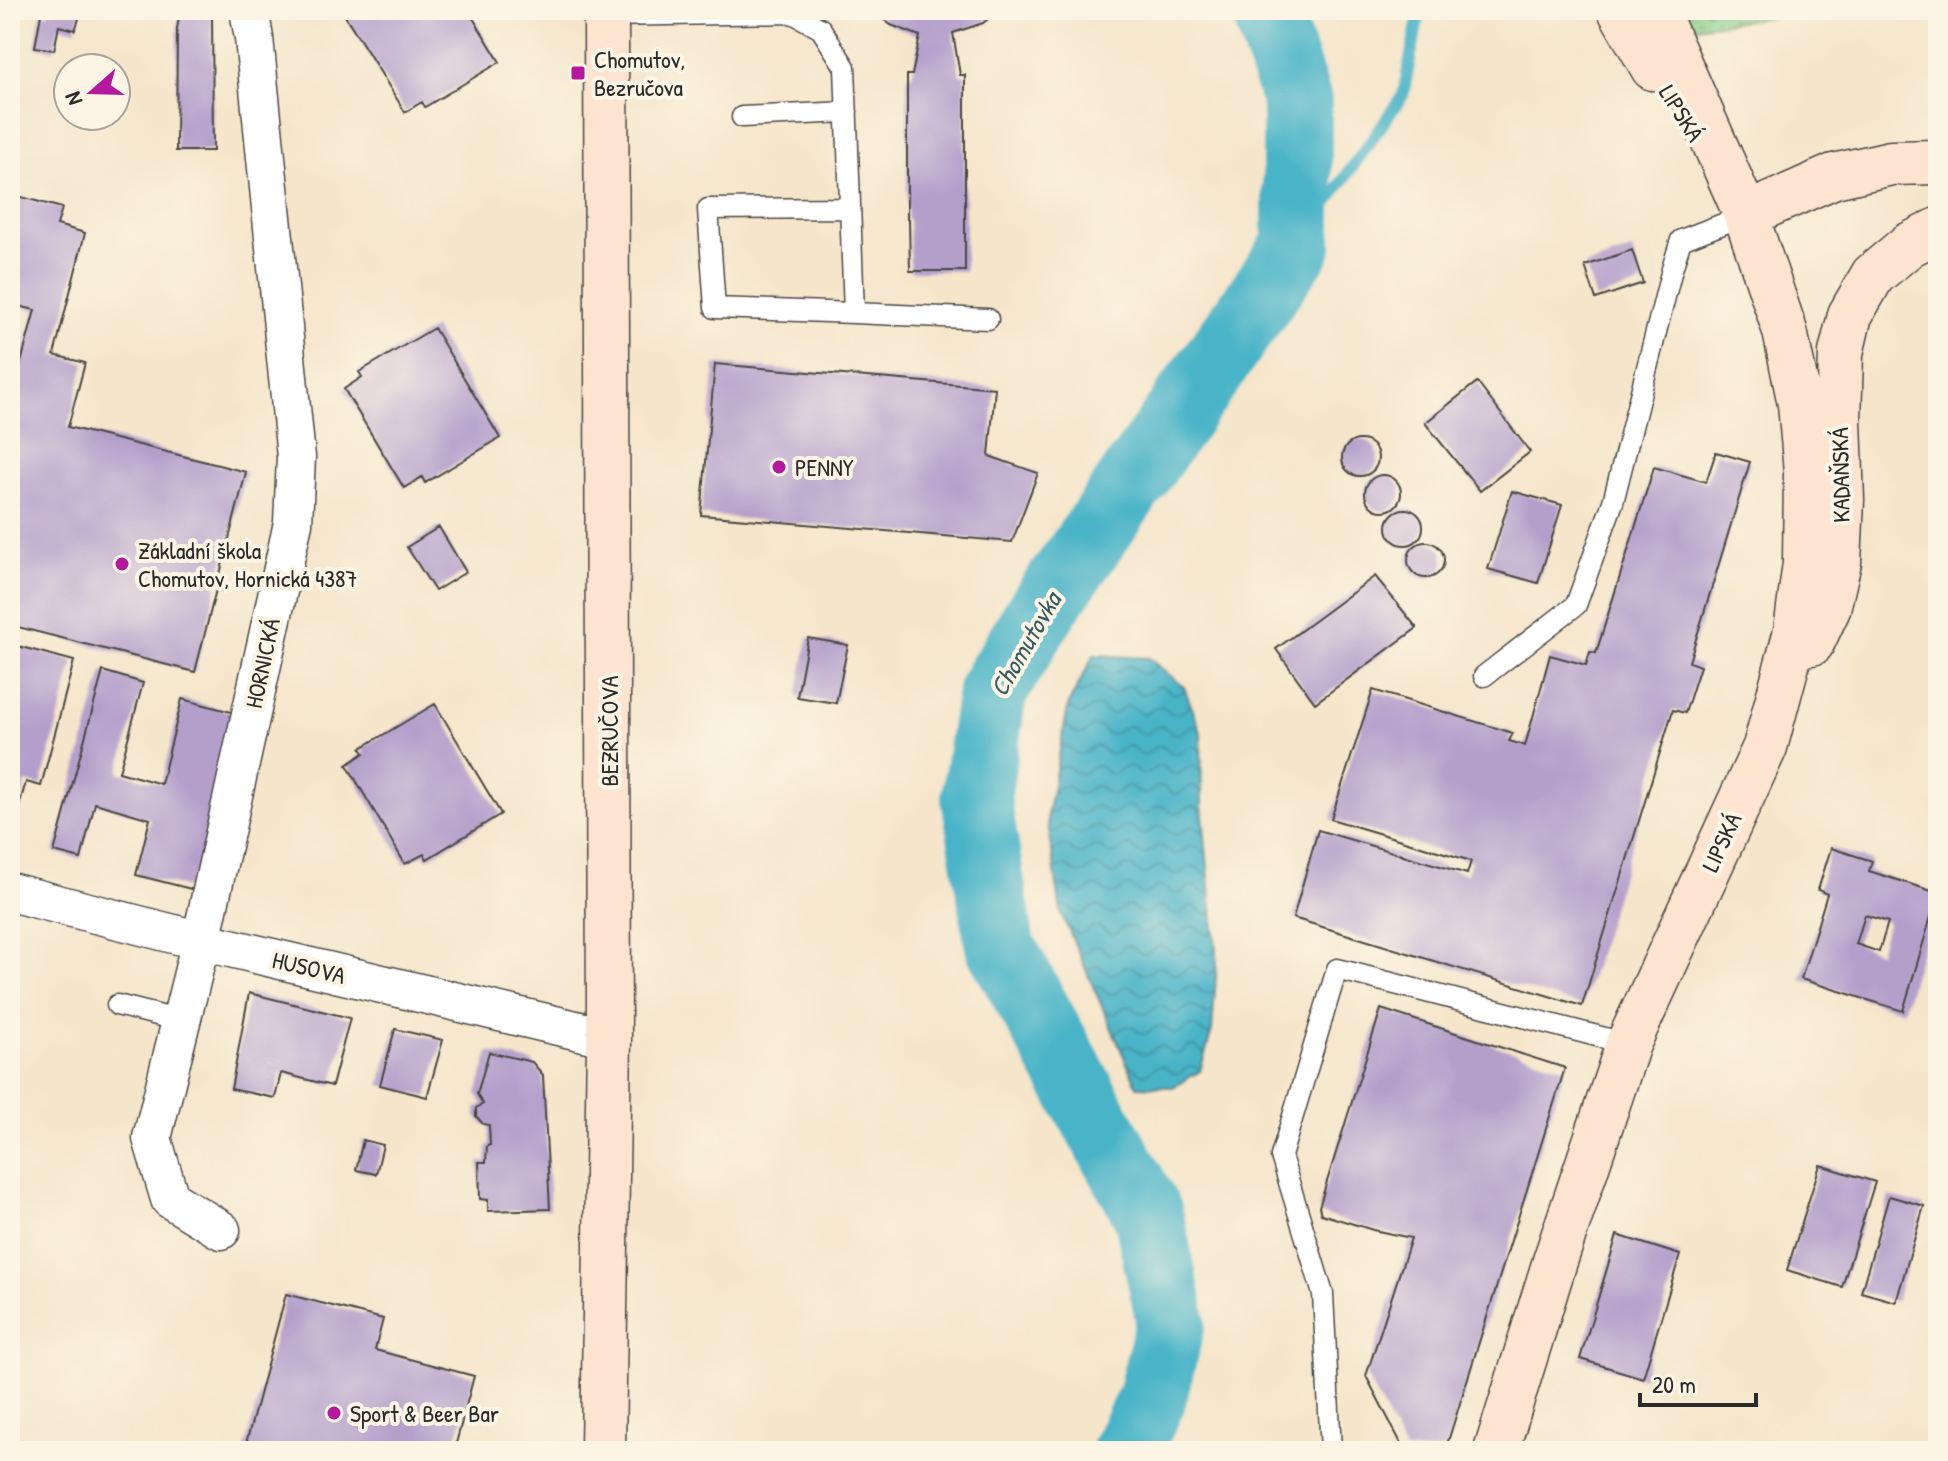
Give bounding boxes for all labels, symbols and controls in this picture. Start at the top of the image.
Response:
place label: Chomutov, Bezručova [594,43,685,103]
north arrow [52,52,132,132]
marker: Chomutov, Bezručova [569,64,587,82]
street label: LIPSKÁ [1652,78,1712,148]
text: N [57,88,89,109]
street label: KADAŇSKÁ [1823,427,1857,523]
place label: PENNY [795,451,854,483]
marker: PENNY [770,458,788,476]
place label: Základní škola Chomutov, Hornická 4387 [138,534,357,594]
marker: Základní škola Chomutov, Hornická 4387 [113,555,131,573]
water label: Chomutovka [981,583,1070,702]
street label: HORNICKÁ [237,615,287,711]
street label: BEZRUČOVA [593,675,625,786]
street label: LIPSKÁ [1694,807,1749,877]
street label: HUSOVA [269,943,349,991]
scale bar [1640,1357,1756,1407]
text: 20 m [1652,1368,1696,1400]
place label: Sport & Beer Bar [350,1397,499,1429]
marker: Sport & Beer Bar [325,1404,343,1422]

